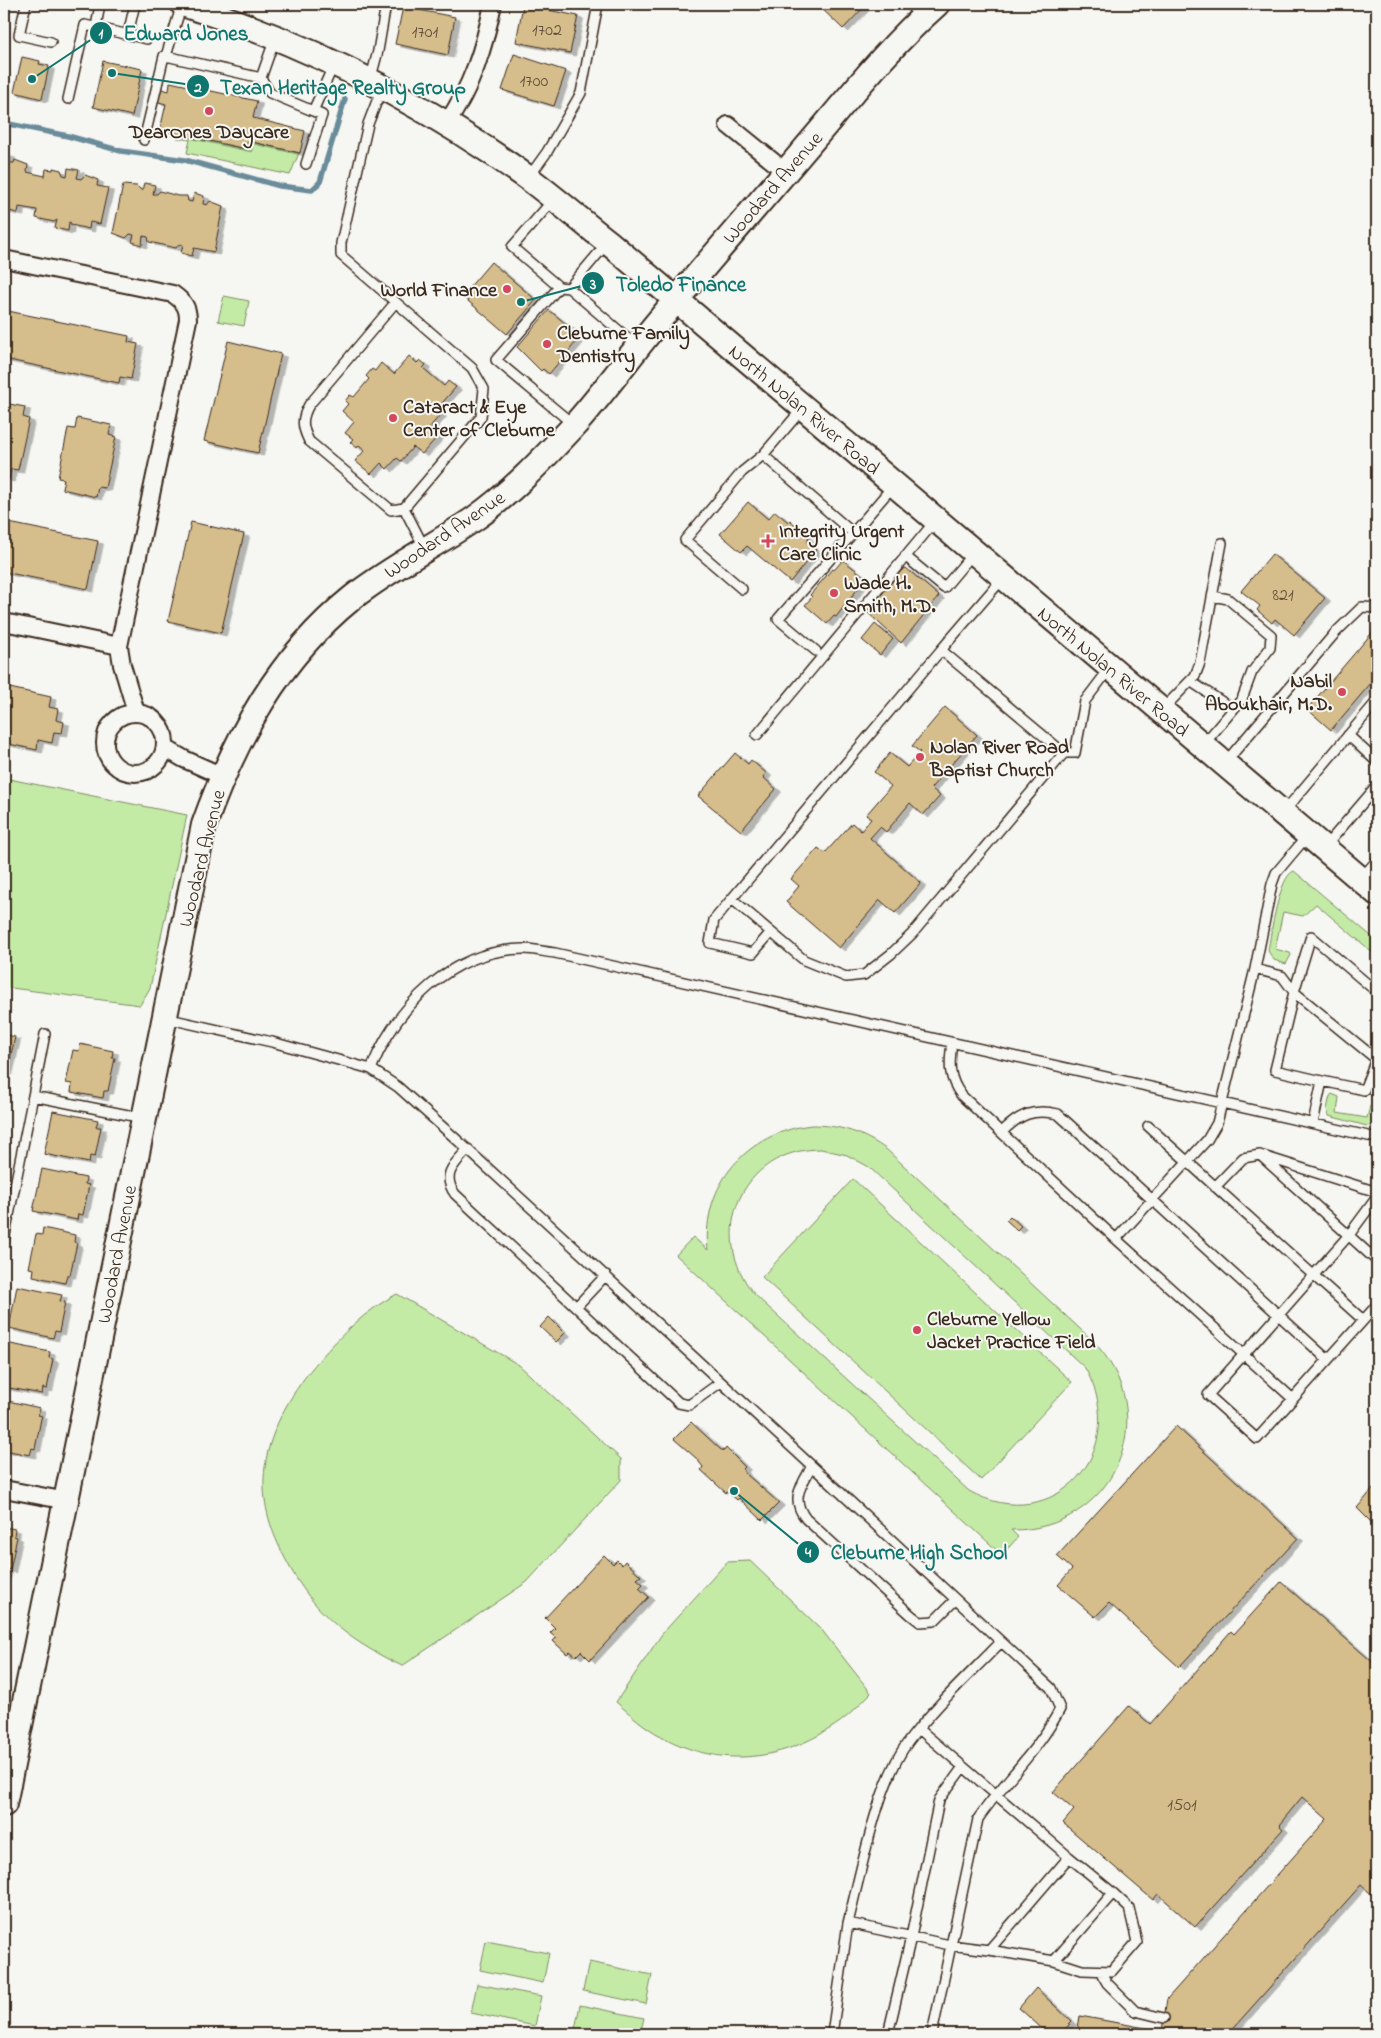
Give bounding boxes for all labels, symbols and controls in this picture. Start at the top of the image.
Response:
callout: Edward Jones [89,15,259,51]
house number: 1702 [532,18,562,44]
text: Edward Jones [124,20,249,50]
house number: 1701 [412,20,439,46]
text: 1 [99,23,104,45]
callout: Texan Heritage Realty Group [185,68,476,104]
house number: 1700 [520,69,549,95]
text: Texan Heritage Realty Group [220,74,466,106]
text: 2 [193,77,202,99]
marker: DearOnes Daycare [203,105,215,117]
place label: DearOnes Daycare [128,119,290,149]
street label: Woodard Avenue [717,126,831,251]
callout: Toledo Finance [580,265,756,301]
text: Toledo Finance [616,271,747,301]
text: 3 [589,274,596,296]
place label: World Finance [380,277,498,306]
marker: World Finance [501,283,513,295]
place label: Cleburne Family Dentistry [556,320,690,373]
marker: Cleburne Family Dentistry [541,338,553,350]
street label: North Nolan River Road [721,339,886,483]
place label: Cataract & Eye Center of Cleburne [403,394,556,446]
marker: Cataract & Eye Center of Cleburne [387,412,399,424]
street label: Woodard Avenue [379,485,512,587]
place label: Integrity Urgent Care Clinic [779,518,905,570]
marker: Integrity Urgent Care Clinic [761,534,775,548]
place label: Wade H. Smith, M.D. [844,570,936,622]
house number: 821 [1272,583,1294,609]
marker: Wade H. Smith, M.D. [828,587,840,599]
street label: North Nolan River Road [1030,601,1195,745]
place label: Nabil Aboukhair, M.D. [1205,668,1332,720]
marker: Nabil Aboukhair, M.D. [1336,686,1348,698]
place label: Nolan River Road Baptist Church [929,734,1070,786]
marker: Nolan River Road Baptist Church [914,751,926,763]
street label: Woodard Avenue [172,787,235,930]
street label: Woodard Avenue [91,1183,146,1326]
place label: Cleburne Yellow Jacket Practice Field [927,1306,1096,1358]
marker: Cleburne Yellow Jacket Practice Field [911,1324,923,1336]
callout: Cleburne High School [796,1534,1017,1570]
text: Cleburne High School [831,1539,1008,1571]
text: 4 [804,1542,812,1564]
house number: 1501 [1167,1793,1197,1819]

